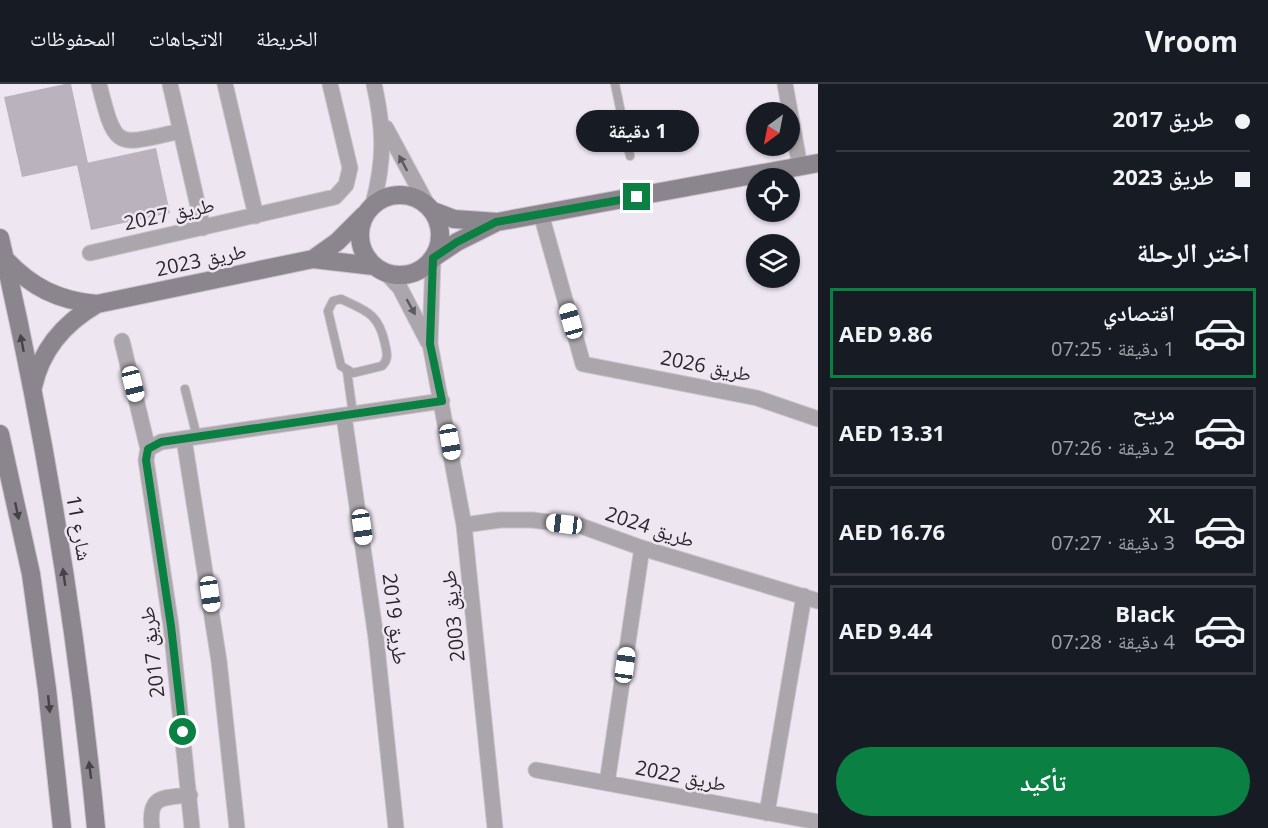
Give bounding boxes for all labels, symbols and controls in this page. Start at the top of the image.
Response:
text: Vroom [1145,22,1238,60]
text: المحفوظات [30,24,115,52]
text: الاتجاهات [148,24,223,52]
text: الخريطة [256,24,318,52]
north arrow [746,102,800,156]
map controls [746,102,800,288]
text: طريق 2017 [1113,103,1214,133]
callout: 1 دقيقة [576,110,698,152]
text: 1 دقيقة [608,117,667,144]
one-way arrow [398,154,408,171]
text: طريق 2023 [1113,161,1214,191]
button: locate [746,168,800,222]
route end [623,183,650,210]
street label: طريق 2027 [121,191,217,236]
text: اختر الرحلة [1136,233,1250,270]
button: layers [746,234,800,288]
street label: طريق 2023 [153,237,249,282]
text: اقتصادي [1103,297,1175,327]
one-way arrow [406,299,416,316]
car [557,301,585,341]
icon: car [1193,306,1247,360]
text: AED 9.86 [839,318,933,348]
one-way arrow [17,334,26,353]
text: 1 دقيقة · 07:25 [1051,335,1175,362]
street label: طريق 2026 [658,343,754,388]
car [120,364,146,404]
text: مريح [1132,396,1175,426]
icon: car [1193,405,1247,459]
text: AED 13.31 [839,417,945,447]
car [438,423,462,461]
text: 2 دقيقة · 07:26 [1051,434,1175,461]
street label: شارع 11 [60,493,99,563]
street label: طريق 2024 [602,499,698,554]
text: XL [1148,499,1175,529]
one-way arrow [13,502,22,521]
icon: car [1193,504,1247,558]
car [351,508,373,546]
car [545,513,583,535]
text: AED 16.76 [839,516,945,546]
text: 3 دقيقة · 07:27 [1051,529,1175,556]
one-way arrow [60,567,69,586]
street label: طريق 2003 [434,569,471,663]
street label: طريق 2019 [376,572,414,666]
car [199,575,221,613]
text: Black [1115,598,1175,628]
icon: car [1193,603,1247,657]
street label: طريق 2017 [133,605,171,699]
text: AED 9.44 [839,615,933,645]
text: 4 دقيقة · 07:28 [1051,628,1175,655]
car [614,646,636,684]
one-way arrow [44,694,54,713]
route start [169,718,196,745]
button: تأكيد [836,747,1250,816]
street label: طريق 2022 [633,753,729,798]
one-way arrow [85,760,94,779]

